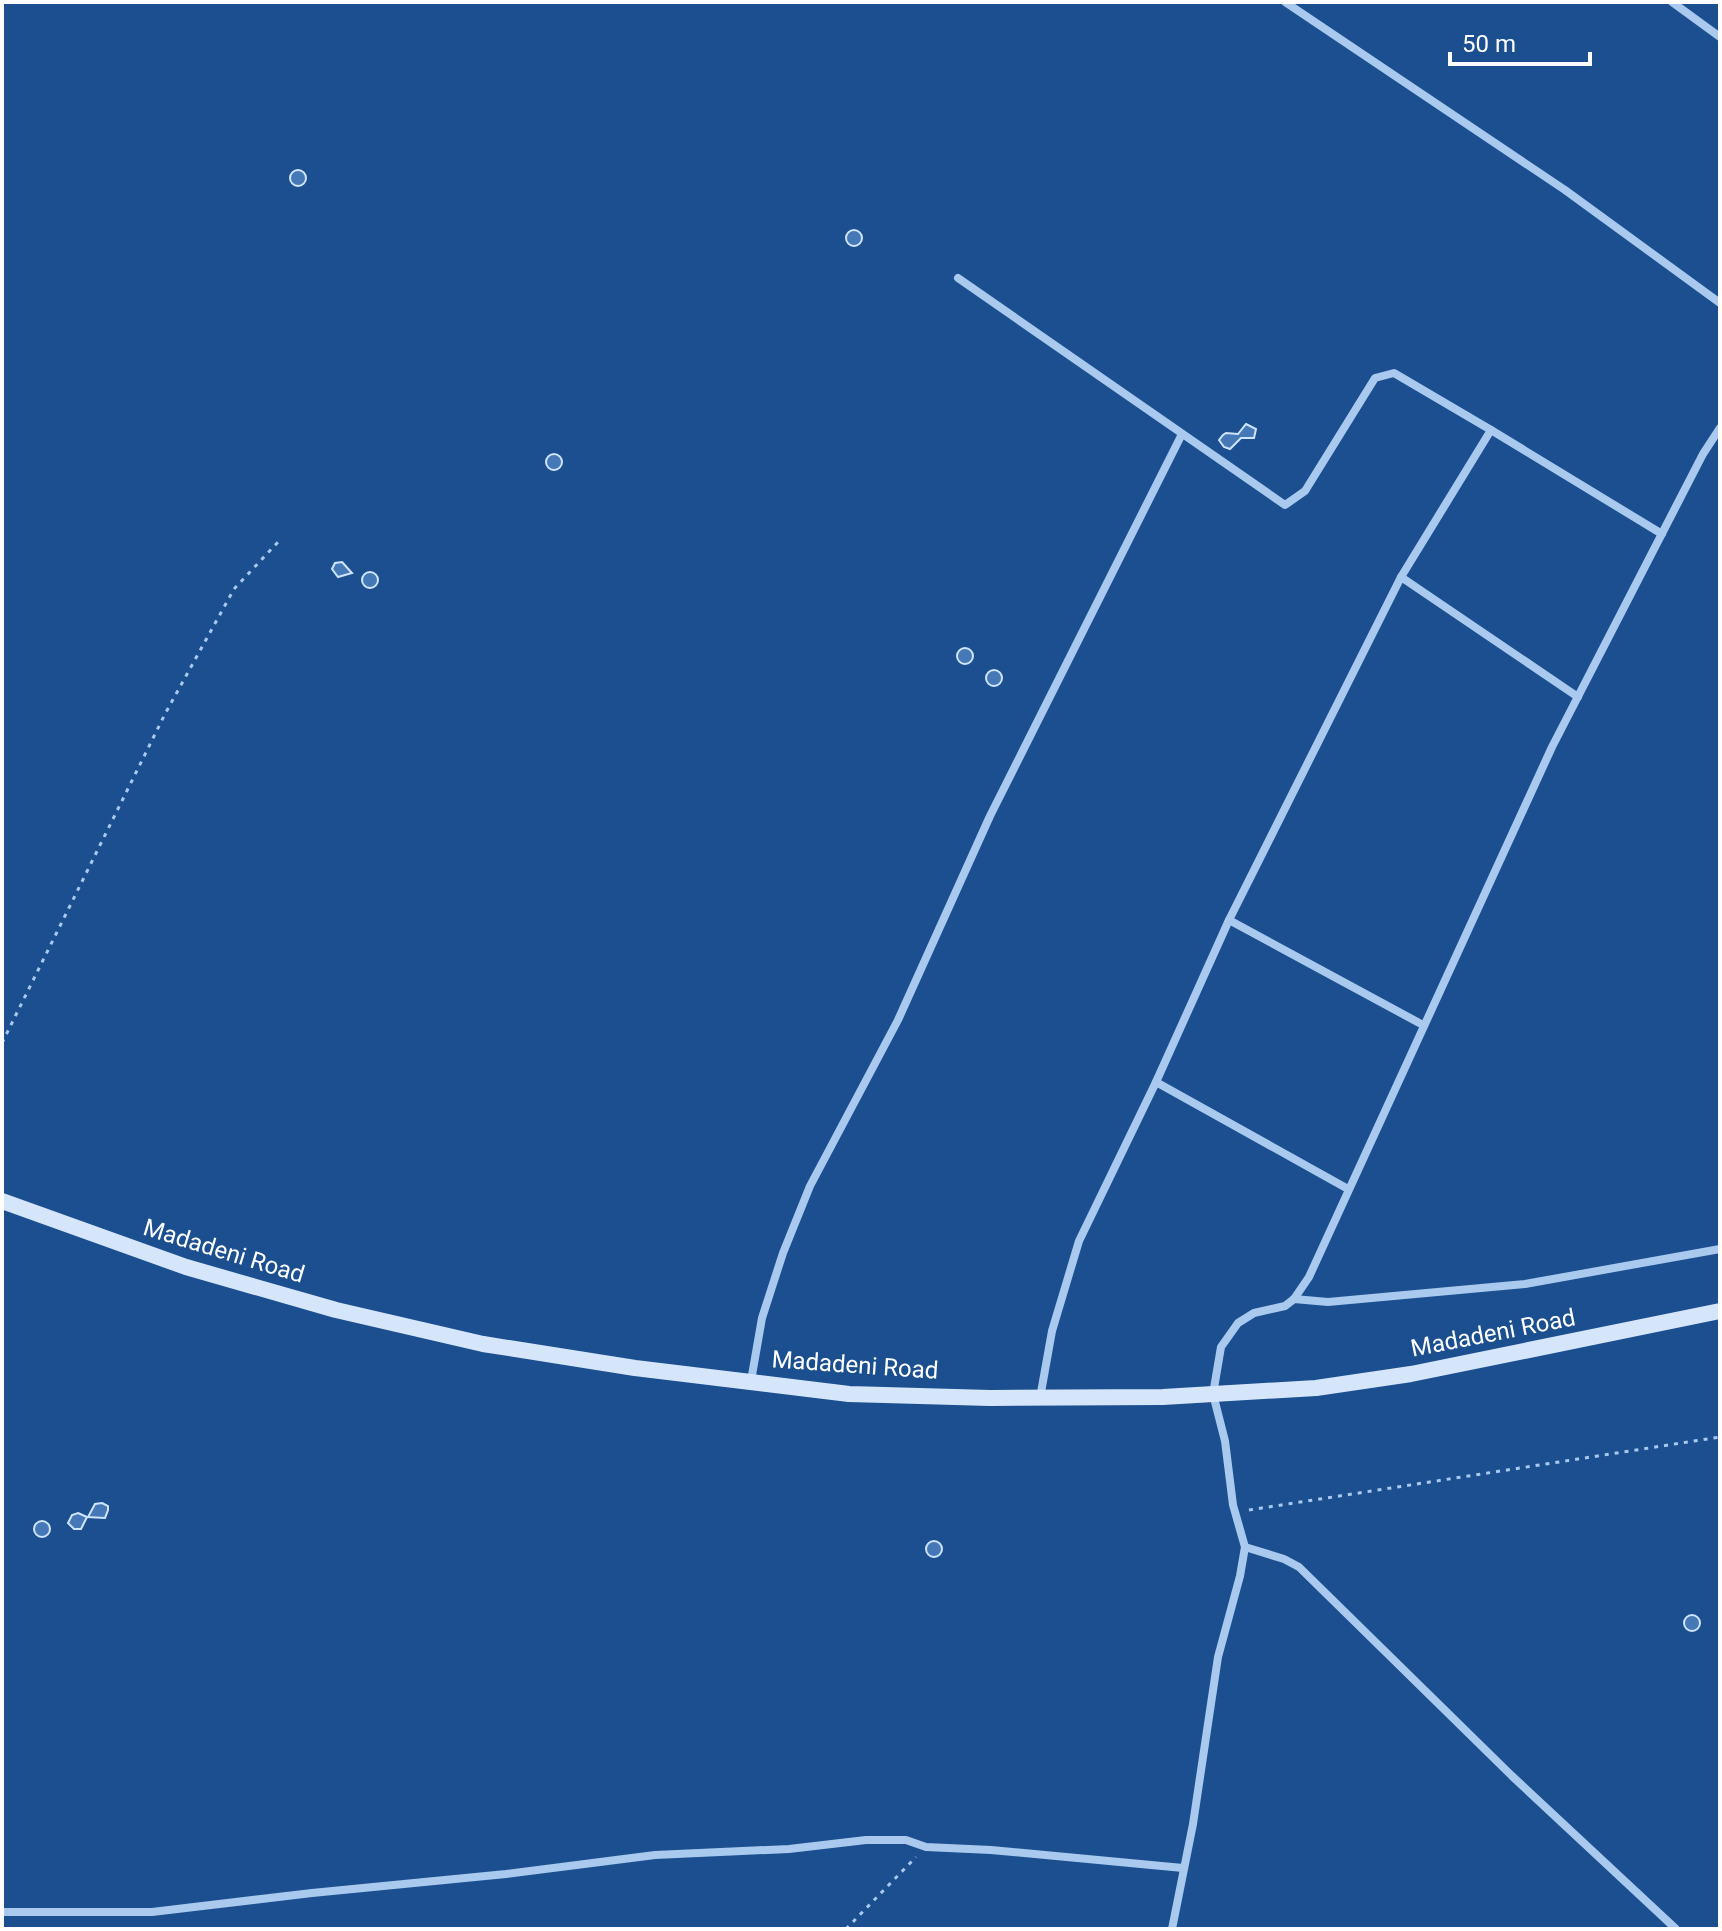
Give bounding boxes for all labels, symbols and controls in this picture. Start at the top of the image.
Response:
scale bar [1450,16,1590,66]
text: 50 m [1462,30,1516,58]
street label: Madadeni Road [140,1213,308,1289]
street label: Madadeni Road [1408,1303,1578,1363]
street label: Madadeni Road [771,1345,939,1385]

